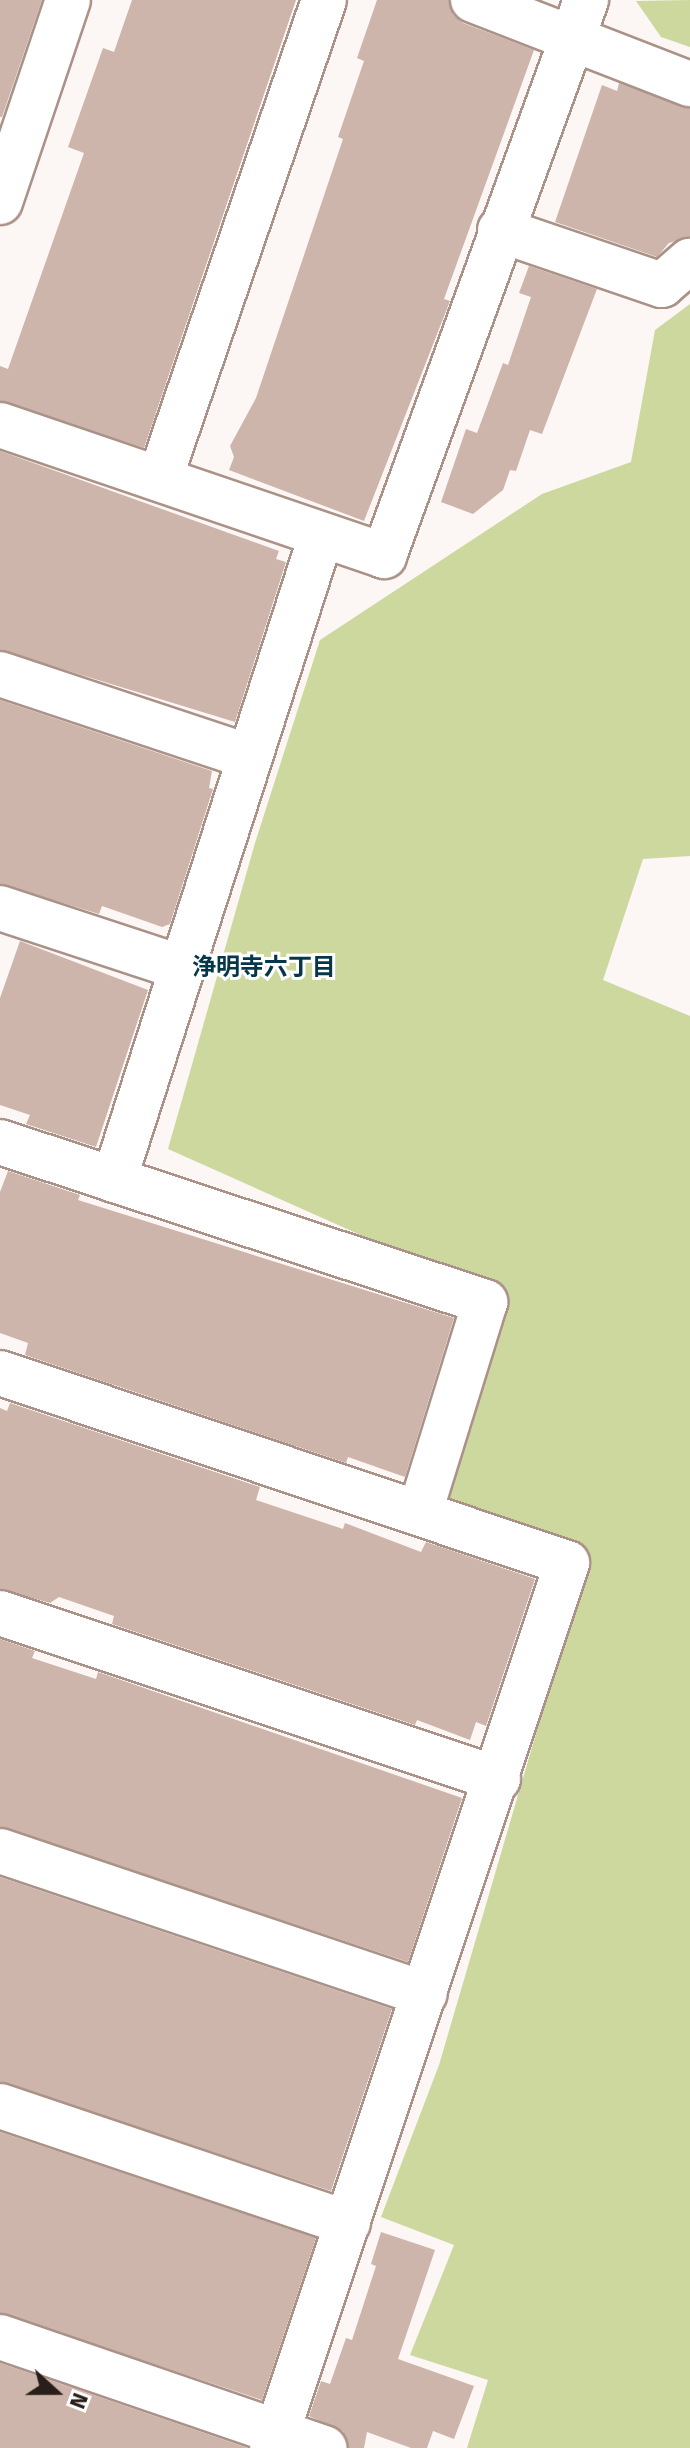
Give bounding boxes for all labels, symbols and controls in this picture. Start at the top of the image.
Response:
district label: 浄明寺六丁目 [192,954,336,982]
north arrow [16,2352,96,2432]
text: N [64,2389,94,2412]

